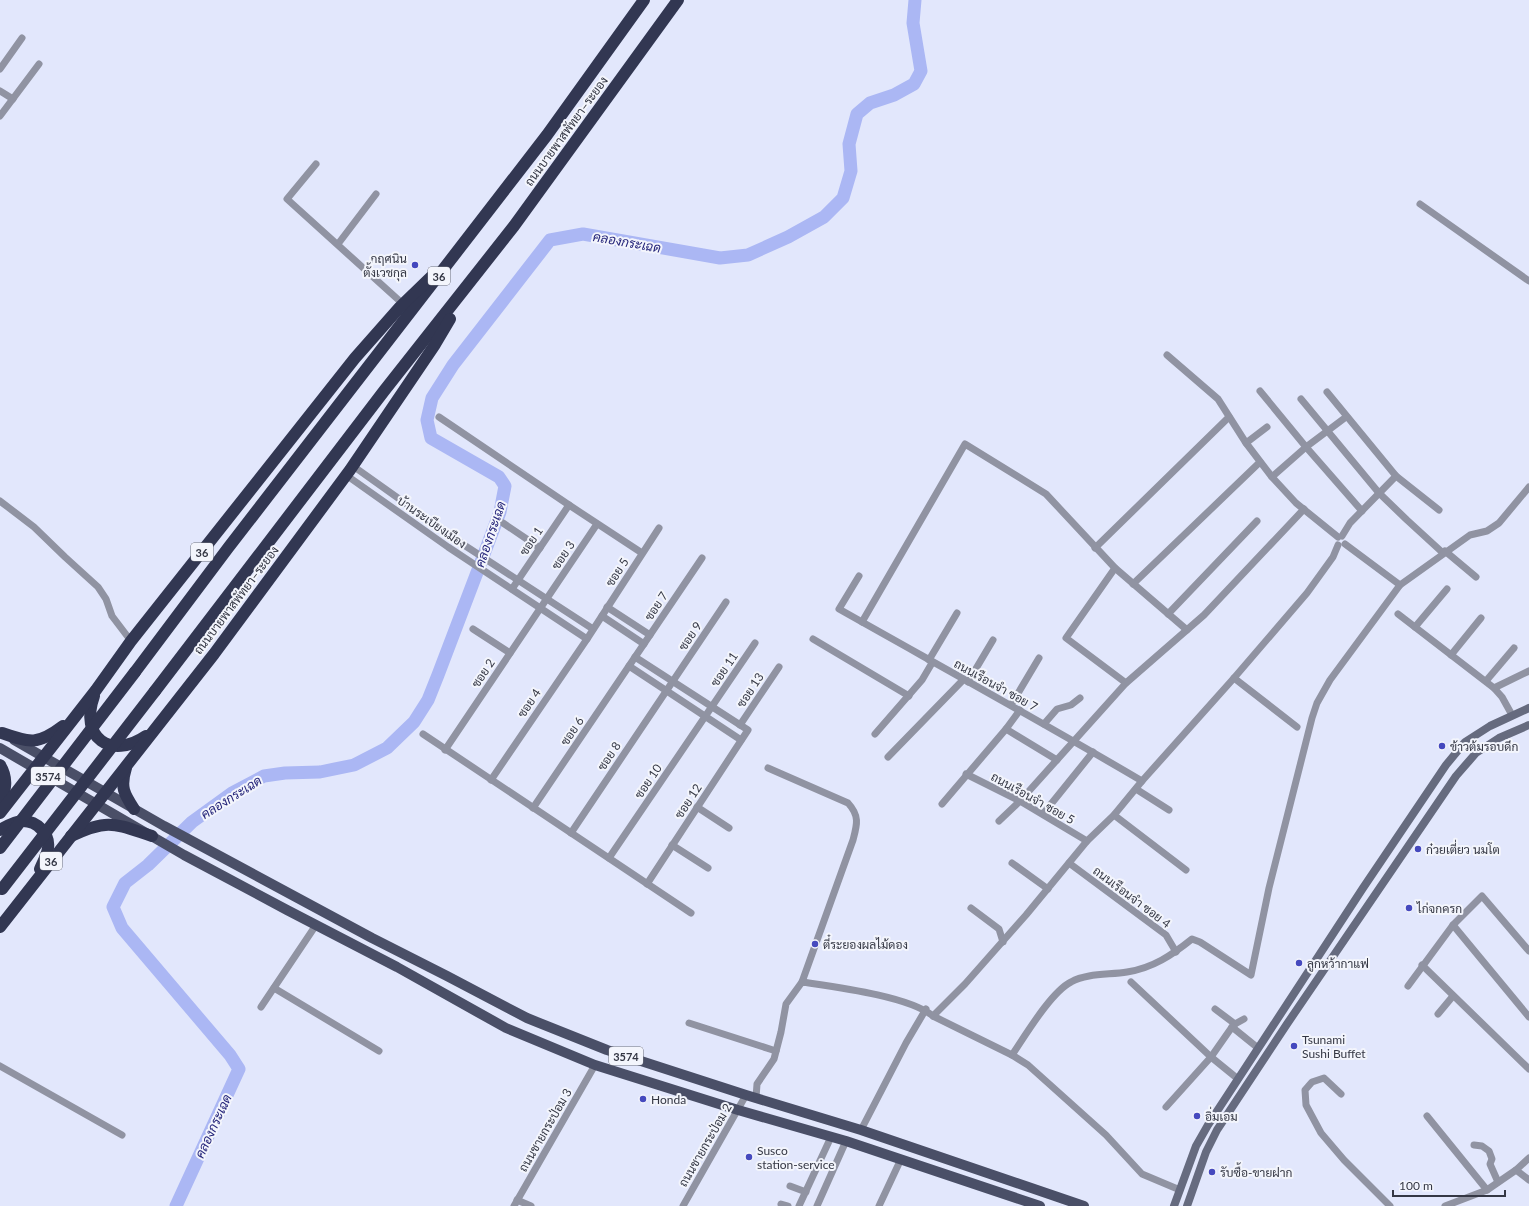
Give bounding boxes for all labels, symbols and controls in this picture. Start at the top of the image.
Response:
street label: ถนนบายพาสพัทยา–ระยอง [521,73,611,189]
water label: คลองกระเฉด [592,228,663,256]
place label: กฤศนิน ตั้งเวชกุล [363,251,407,282]
marker: กฤศนิน ตั้งเวชกุล [410,260,420,270]
road number: 36 [428,267,450,285]
street label: บ้านระเบียงเมือง [395,493,469,551]
water label: คลองกระเฉด [471,499,509,569]
street label: ซอย 1 [516,524,546,558]
street label: ซอย 3 [548,538,578,572]
street label: ถนนบายพาสพัทยา–ระยอง [190,543,282,657]
road number: 36 [191,543,213,561]
street label: ซอย 5 [602,555,632,589]
street label: ซอย 7 [641,589,671,623]
street label: ซอย 9 [675,619,705,653]
street label: ซอย 11 [707,649,741,689]
street label: ซอย 2 [468,656,498,690]
street label: ถนนเรือนจำ ซอย 7 [952,656,1041,714]
street label: ซอย 13 [733,670,767,710]
street label: ซอย 4 [514,686,544,720]
street label: ซอย 6 [557,714,587,748]
street label: ซอย 8 [594,739,624,773]
place label: ข้าวต้มรอบดึก [1450,739,1518,754]
marker: ข้าวต้มรอบดึก [1437,741,1447,751]
street label: ซอย 10 [631,761,665,801]
road number: 3574 [31,767,65,785]
street label: ถนนเรือนจำ ซอย 5 [989,769,1078,827]
water label: คลองกระเฉด [198,772,265,822]
street label: ซอย 12 [671,781,705,821]
place label: ก๋วยเตี่ยว นมโต [1426,839,1500,857]
marker: ก๋วยเตี่ยว นมโต [1413,844,1423,854]
road number: 36 [40,852,62,870]
street label: ถนนเรือนจำ ซอย 4 [1090,863,1174,931]
place label: ไก่จกครก [1416,901,1462,916]
marker: ไก่จกครก [1404,903,1414,913]
place label: ตี๋ระยองผลไม้ดอง [823,934,908,952]
marker: ตี๋ระยองผลไม้ดอง [810,939,820,949]
place label: ลูกหว้ากาแฟ [1307,956,1369,972]
marker: ลูกหว้ากาแฟ [1294,958,1304,968]
place label: Tsunami Sushi Buffet [1302,1032,1366,1061]
marker: Tsunami Sushi Buffet [1289,1041,1299,1051]
road number: 3574 [609,1047,643,1065]
street label: ถนนชายกระป่อม 3 [515,1086,575,1174]
water label: คลองกระเฉด [191,1091,235,1161]
place label: Honda [651,1092,686,1107]
marker: Honda [638,1094,648,1104]
street label: ถนนชายกระป่อม 2 [675,1101,735,1189]
place label: อิ่มเอม [1205,1106,1238,1124]
marker: อิ่มเอม [1192,1111,1202,1121]
place label: Susco station-service [757,1143,835,1172]
marker: Susco station-service [744,1152,754,1162]
place label: รับซื้อ-ขายฝาก [1220,1162,1293,1180]
marker: รับซื้อ-ขายฝาก [1207,1167,1217,1177]
scale bar [1393,1172,1505,1198]
text: 100 m [1399,1178,1433,1193]

